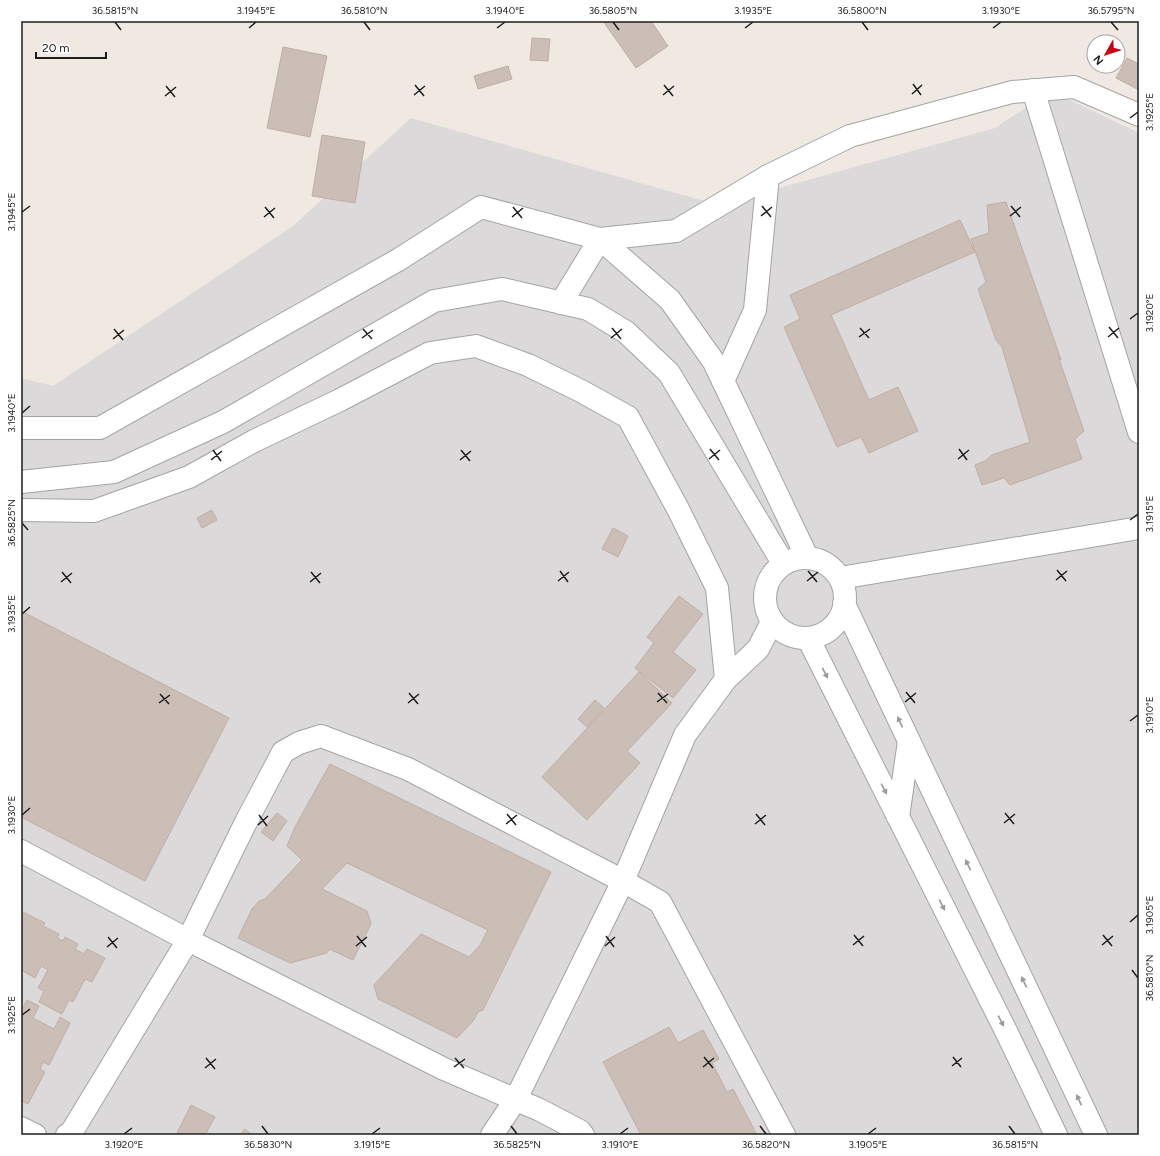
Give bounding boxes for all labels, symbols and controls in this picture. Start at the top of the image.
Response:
text: 36.5815°N [92,4,138,17]
text: 3.1945°E [237,4,276,17]
text: 36.5810°N [340,4,388,17]
text: 3.1940°E [485,4,525,17]
text: 36.5805°N [589,4,637,17]
text: 3.1935°E [734,4,772,17]
text: 36.5800°N [837,4,887,17]
text: 3.1930°E [982,4,1020,17]
text: 36.5795°N [1087,4,1135,17]
scale bar [36,34,106,60]
north arrow [1086,34,1126,74]
text: 20 m [42,41,70,55]
text: N [1091,53,1106,67]
text: 3.1925°E [1143,93,1156,131]
text: 3.1945°E [5,192,18,231]
text: 3.1920°E [1143,293,1156,332]
text: 3.1940°E [5,393,18,433]
text: 3.1915°E [1143,496,1156,532]
text: 36.5825°N [5,499,18,547]
text: 3.1935°E [5,595,18,633]
one-way arrow [822,667,828,679]
text: 3.1910°E [1143,696,1156,734]
one-way arrow [897,716,903,728]
one-way arrow [881,783,887,795]
text: 3.1930°E [5,796,18,834]
one-way arrow [965,859,971,870]
text: 3.1905°E [1143,895,1156,935]
one-way arrow [939,899,945,911]
text: 36.5810°N [1143,954,1156,1002]
one-way arrow [1021,977,1027,988]
text: 3.1925°E [5,996,18,1034]
one-way arrow [998,1015,1004,1027]
one-way arrow [1076,1094,1082,1105]
text: 3.1920°E [105,1138,144,1151]
text: 36.5830°N [244,1138,292,1151]
text: 3.1915°E [354,1138,390,1151]
text: 36.5825°N [493,1138,541,1151]
text: 3.1910°E [601,1138,639,1151]
text: 36.5820°N [742,1138,790,1151]
text: 3.1905°E [848,1138,888,1151]
text: 36.5815°N [992,1138,1038,1151]

